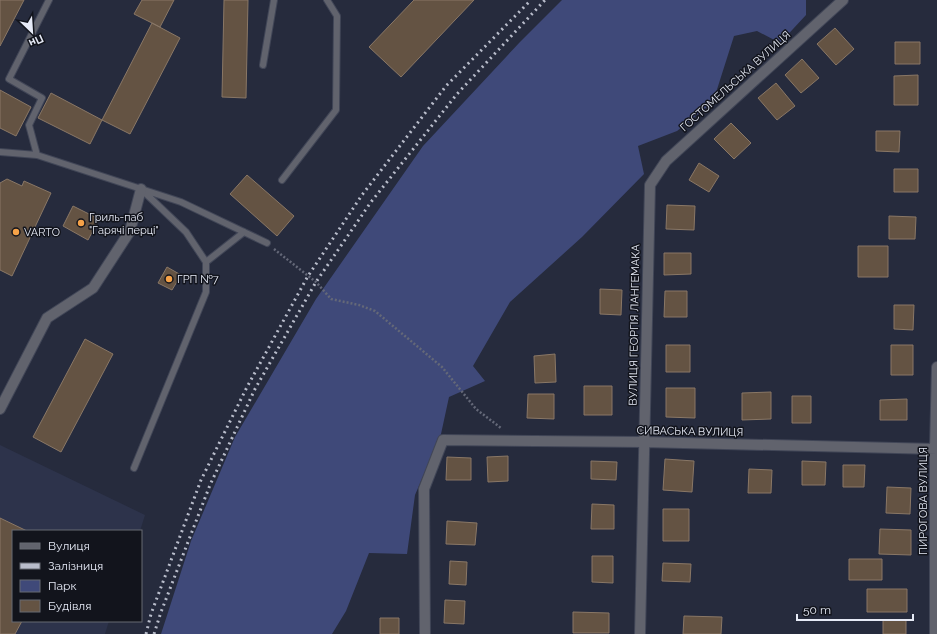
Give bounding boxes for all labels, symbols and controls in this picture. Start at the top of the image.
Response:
north arrow [12,12,52,52]
street label: ГОСТОМЕЛЬСЬКА ВУЛИЦЯ [678,28,793,134]
text: Пн [27,32,45,50]
place label: Гриль-паб "Гарячі перці" [89,211,159,237]
marker: Гриль-паб "Гарячі перці" [76,218,86,228]
place label: VARTO [24,226,60,239]
marker: VARTO [11,227,21,237]
street label: ВУЛИЦЯ ГЕОРГІЯ ЛАНГЕМАКА [627,244,642,406]
place label: ГРП №7 [177,273,219,286]
marker: ГРП №7 [164,274,174,284]
street label: СИВАСЬКА ВУЛИЦЯ [636,424,744,439]
street label: ПИРОГОВА ВУЛИЦЯ [917,447,930,555]
legend [12,530,142,622]
text: Вулиця [48,539,90,553]
text: Залізниця [48,559,103,573]
text: Парк [48,579,77,593]
scale bar [797,596,913,622]
text: Будівля [48,599,91,613]
text: 50 m [803,603,831,617]

